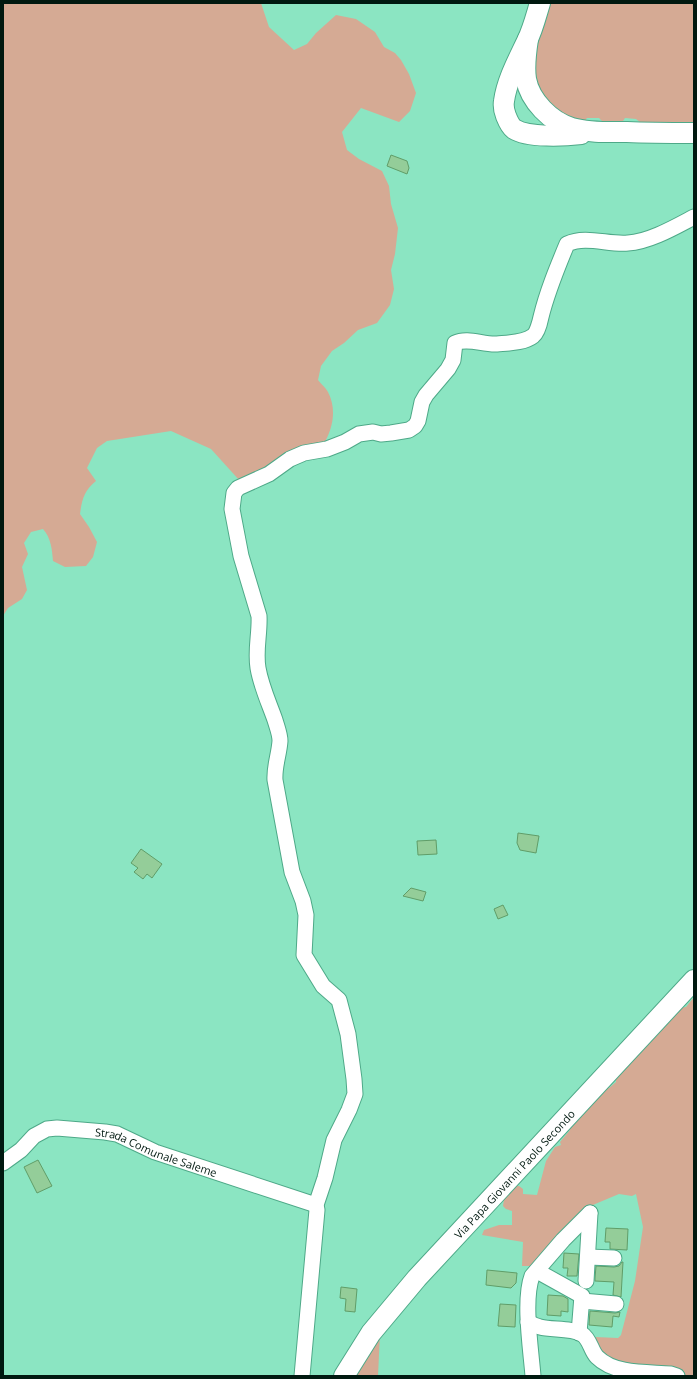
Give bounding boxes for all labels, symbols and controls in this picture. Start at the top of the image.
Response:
street label: Via Papa Giovanni Paolo Secondo [450,1106,578,1241]
street label: Strada Comunale Saleme [95,1124,219,1179]

